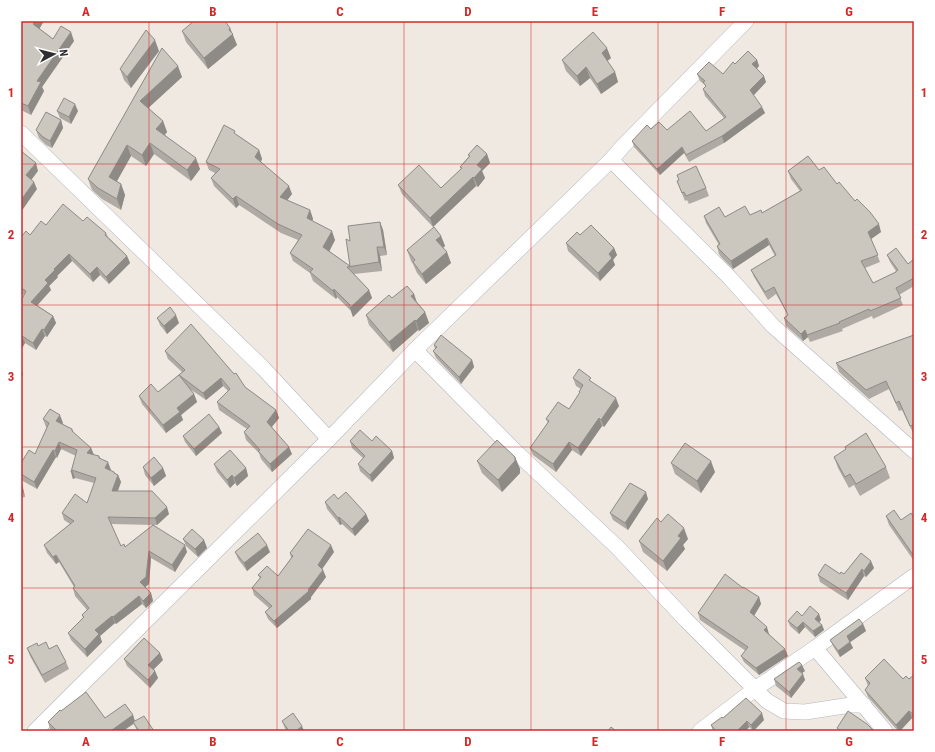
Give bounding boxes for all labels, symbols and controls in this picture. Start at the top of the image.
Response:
text: A [82,4,90,19]
text: B [209,4,217,19]
text: C [336,4,344,19]
text: D [464,4,472,19]
text: E [592,4,599,19]
text: F [719,4,725,19]
text: G [845,4,853,19]
north arrow [34,34,74,74]
text: N [57,49,70,57]
text: 1 [8,85,14,100]
text: 1 [921,85,927,100]
text: 2 [8,227,15,242]
text: 2 [921,227,928,242]
text: 3 [8,369,14,384]
text: 3 [921,369,927,384]
text: 4 [8,510,15,525]
text: 4 [921,510,928,525]
text: 5 [8,652,15,667]
text: 5 [921,652,928,667]
text: A [82,734,90,749]
text: B [209,734,217,749]
text: C [336,734,344,749]
text: D [464,734,472,749]
text: E [592,734,599,749]
text: F [719,734,725,749]
text: G [845,734,853,749]

